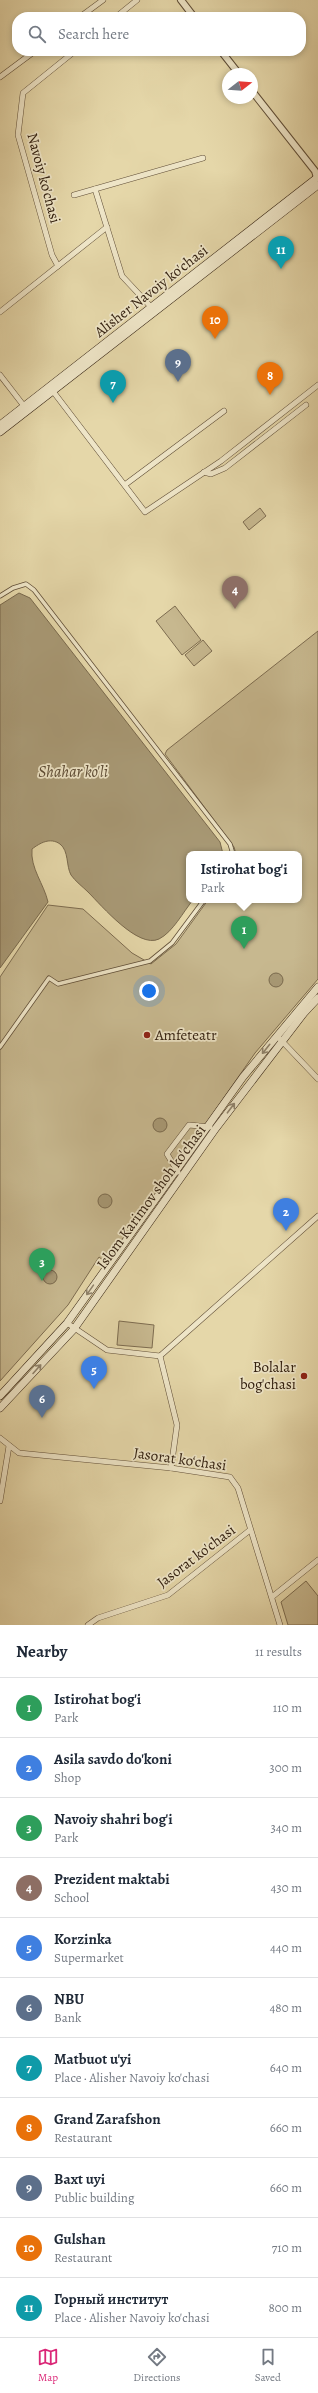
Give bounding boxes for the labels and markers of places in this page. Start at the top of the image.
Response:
pin: 11 [268,236,294,269]
pin: 10 [202,306,228,339]
pin: 9 [165,349,191,382]
pin: 8 [257,362,283,395]
pin: 7 [100,370,126,403]
pin: 4 [222,576,248,609]
pin: 1 [231,916,257,949]
place label: Amfeteatr [154,1025,217,1045]
marker: Amfeteatr [142,1030,152,1040]
pin: 2 [273,1198,299,1231]
pin: 3 [29,1248,55,1281]
pin: 5 [81,1356,107,1389]
place label: Bolalar bog'chasi [240,1357,296,1394]
marker: Bolalar bog'chasi [299,1371,309,1381]
pin: 6 [29,1385,55,1418]

